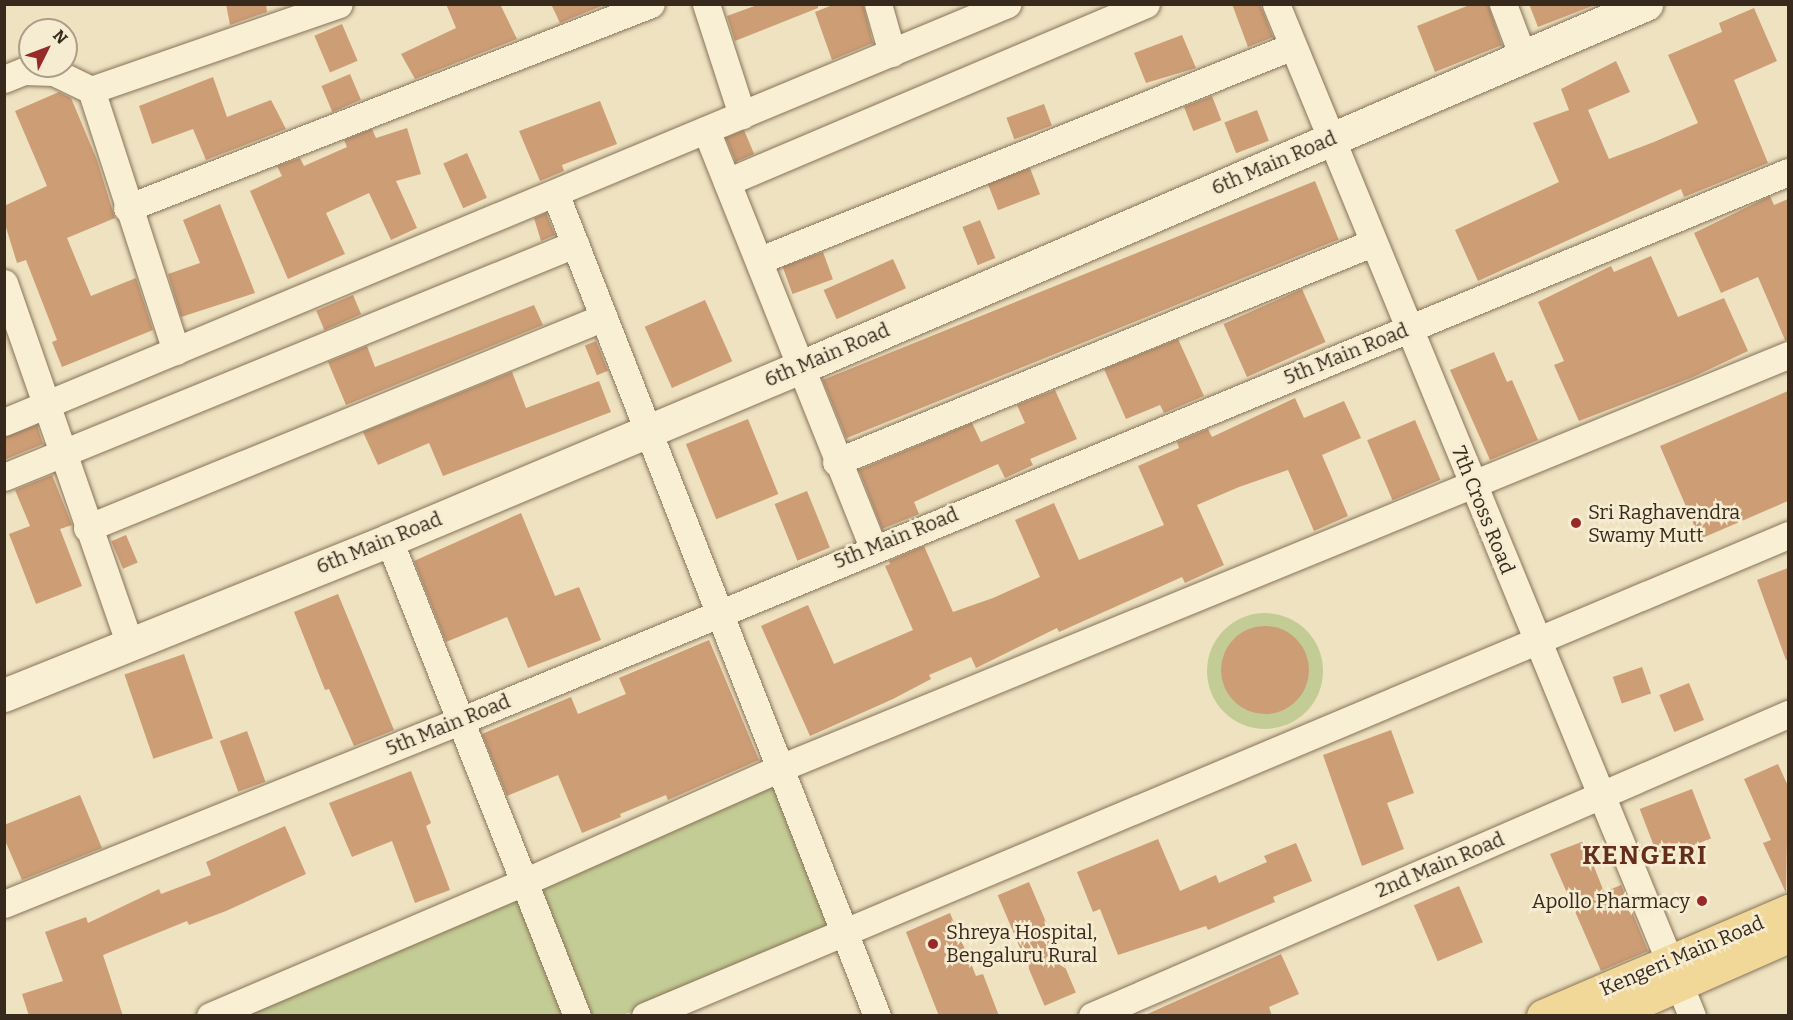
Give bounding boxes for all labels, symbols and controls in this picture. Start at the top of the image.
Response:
north arrow [18,18,78,78]
text: N [49,26,71,48]
street label: 6th Main Road [1208,126,1340,200]
street label: 6th Main Road [761,318,893,392]
street label: 5th Main Road [1280,318,1412,390]
street label: 7th Cross Road [1446,443,1520,577]
place label: Sri Raghavendra Swamy Mutt [1588,500,1740,547]
street label: 5th Main Road [830,502,962,574]
street label: 6th Main Road [313,507,445,579]
marker: Sri Raghavendra Swamy Mutt [1569,516,1583,530]
street label: 5th Main Road [382,689,514,761]
street label: 2nd Main Road [1372,827,1508,903]
district label: KENGERI [1582,840,1708,872]
place label: Apollo Pharmacy [1532,889,1690,913]
marker: Apollo Pharmacy [1695,894,1709,908]
street label: Kengeri Main Road [1597,911,1767,1001]
place label: Shreya Hospital, Bengaluru Rural [946,921,1098,968]
marker: Shreya Hospital, Bengaluru Rural [924,935,942,953]

